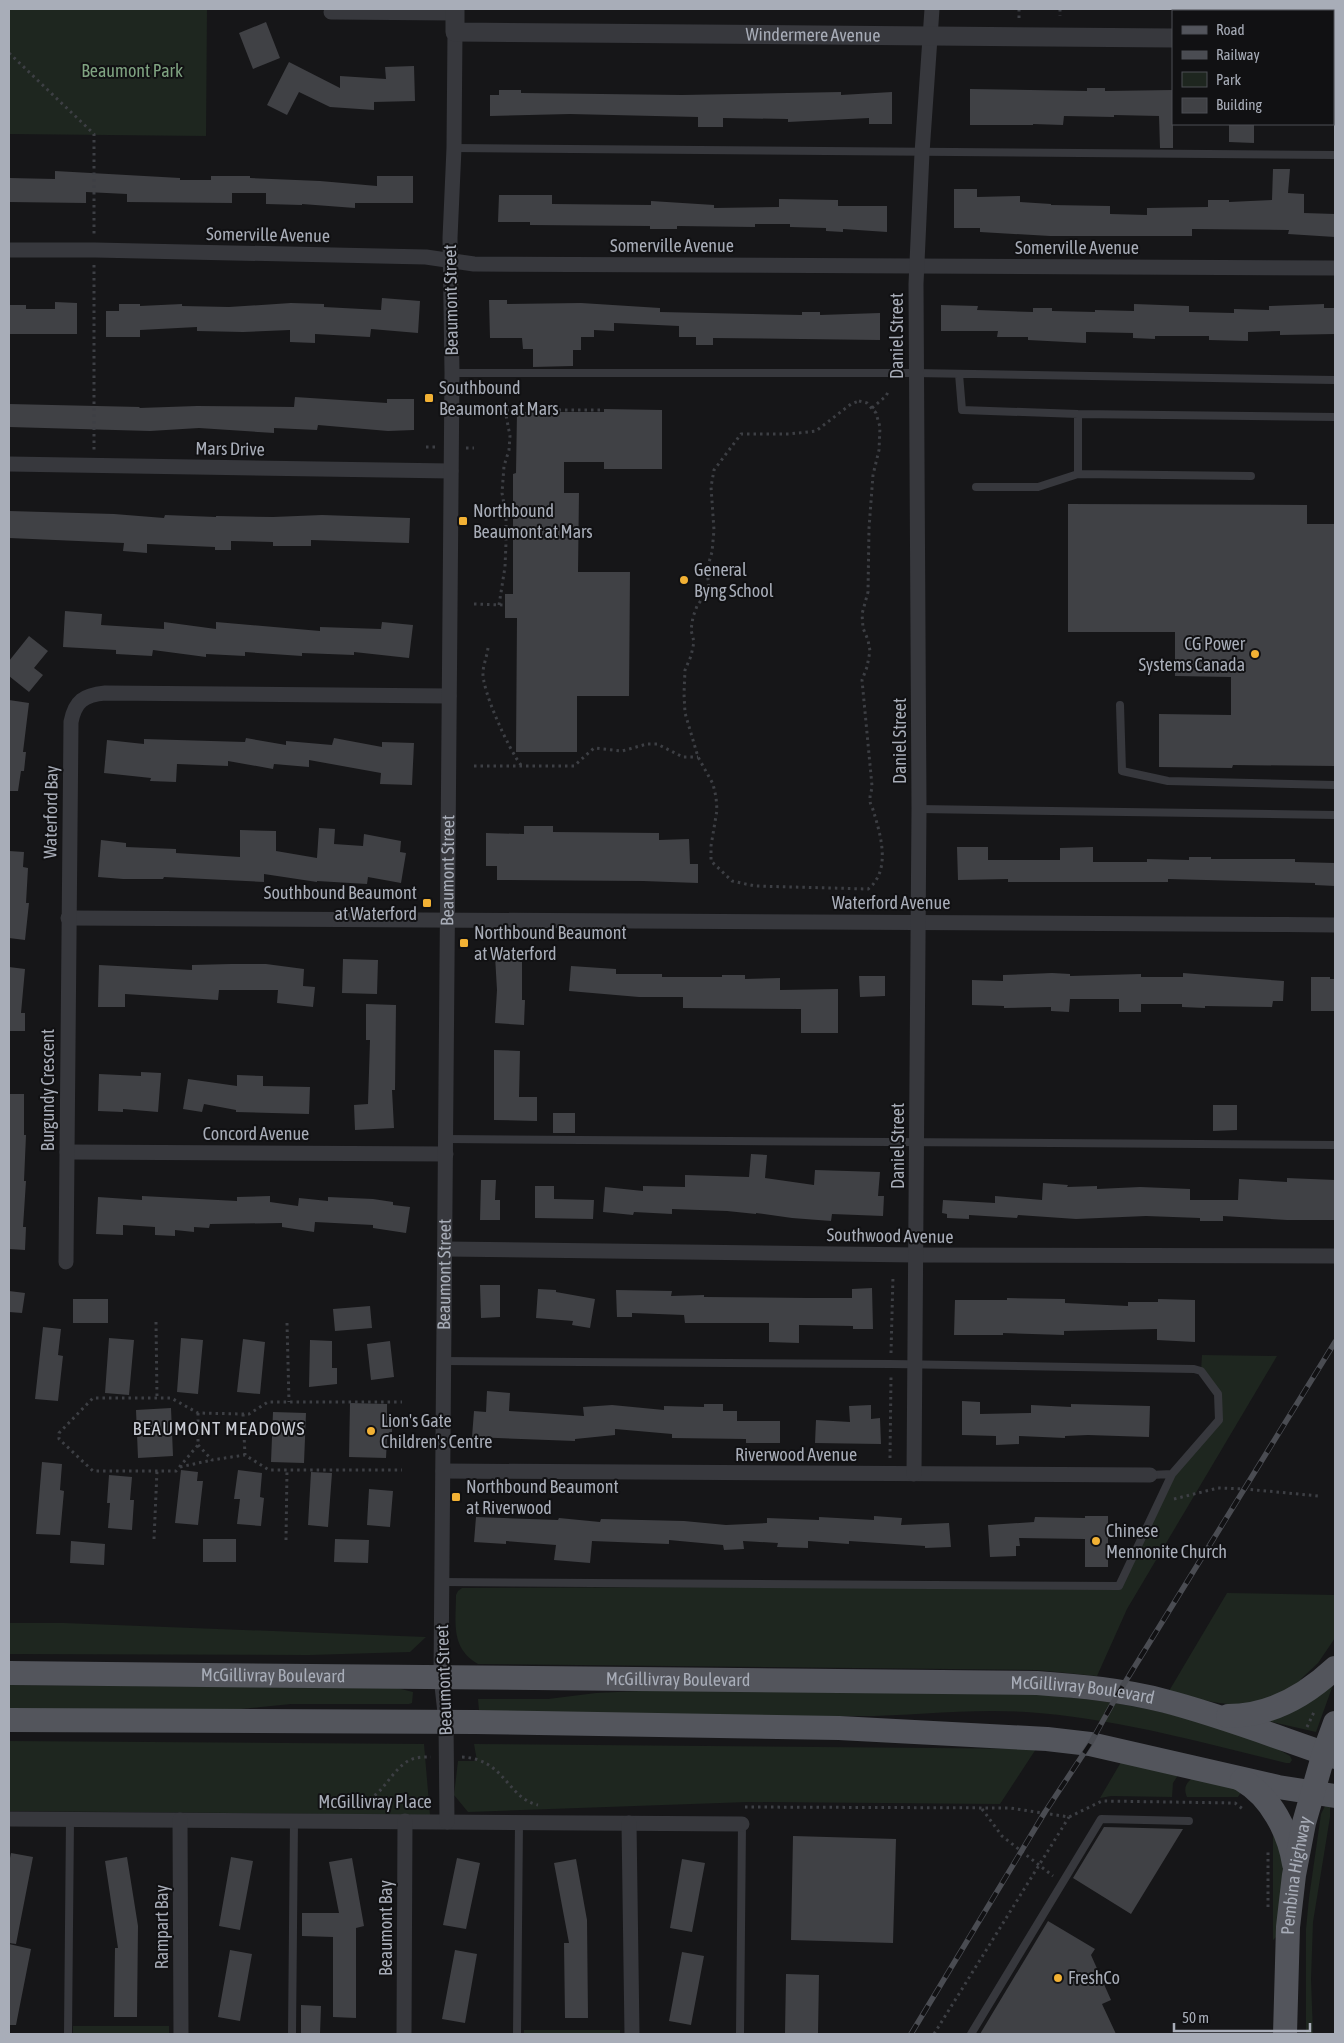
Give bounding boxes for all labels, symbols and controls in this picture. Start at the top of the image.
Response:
legend [1172,10,1334,125]
text: Road [1216,21,1245,38]
street label: Windermere Avenue [745,23,881,46]
text: Railway [1216,46,1260,63]
park label: Beaumont Park [81,60,183,81]
text: Park [1216,71,1241,88]
text: Building [1216,96,1262,113]
street label: Somerville Avenue [206,223,330,246]
street label: Somerville Avenue [610,235,734,256]
street label: Somerville Avenue [1015,237,1139,258]
street label: Beaumont Street [439,244,462,356]
street label: Daniel Street [886,293,907,379]
place label: Southbound Beaumont at Mars [439,377,559,419]
marker: Southbound Beaumont at Mars [423,392,435,404]
street label: Mars Drive [195,437,265,460]
place label: Northbound Beaumont at Mars [473,500,593,542]
marker: Northbound Beaumont at Mars [457,515,469,527]
place label: General Byng School [694,559,774,601]
marker: General Byng School [678,574,690,586]
place label: CG Power Systems Canada [1138,633,1246,675]
marker: CG Power Systems Canada [1249,648,1261,660]
street label: Daniel Street [889,698,910,784]
street label: Waterford Bay [39,765,62,859]
street label: Beaumont Street [436,815,458,926]
place label: Southbound Beaumont at Waterford [264,882,417,924]
street label: Waterford Avenue [832,892,950,913]
marker: Southbound Beaumont at Waterford [421,897,433,909]
place label: Northbound Beaumont at Waterford [474,922,627,964]
marker: Northbound Beaumont at Waterford [458,937,470,949]
street label: Burgundy Crescent [37,1029,58,1151]
street label: Daniel Street [887,1103,908,1189]
street label: Concord Avenue [203,1123,309,1144]
street label: Beaumont Street [433,1219,455,1330]
street label: Southwood Avenue [826,1224,954,1247]
place label: Lion's Gate Children's Centre [381,1410,492,1452]
district label: BEAUMONT MEADOWS [132,1417,306,1439]
marker: Lion's Gate Children's Centre [365,1425,377,1437]
street label: Riverwood Avenue [735,1444,857,1465]
place label: Northbound Beaumont at Riverwood [466,1476,619,1518]
marker: Northbound Beaumont at Riverwood [450,1491,462,1503]
place label: Chinese Mennonite Church [1106,1520,1227,1562]
marker: Chinese Mennonite Church [1090,1535,1102,1547]
street label: Beaumont Street [431,1624,456,1736]
street label: McGillivray Boulevard [201,1664,345,1686]
street label: McGillivray Boulevard [606,1668,750,1690]
street label: McGillivray Boulevard [1011,1672,1156,1708]
street label: McGillivray Place [318,1791,432,1812]
street label: Pembina Highway [1277,1814,1315,1935]
street label: Beaumont Bay [375,1880,396,1976]
street label: Rampart Bay [151,1885,172,1969]
place label: FreshCo [1068,1967,1120,1988]
marker: FreshCo [1052,1972,1064,1984]
scale bar [1174,2000,1310,2032]
text: 50 m [1182,2009,1209,2026]

